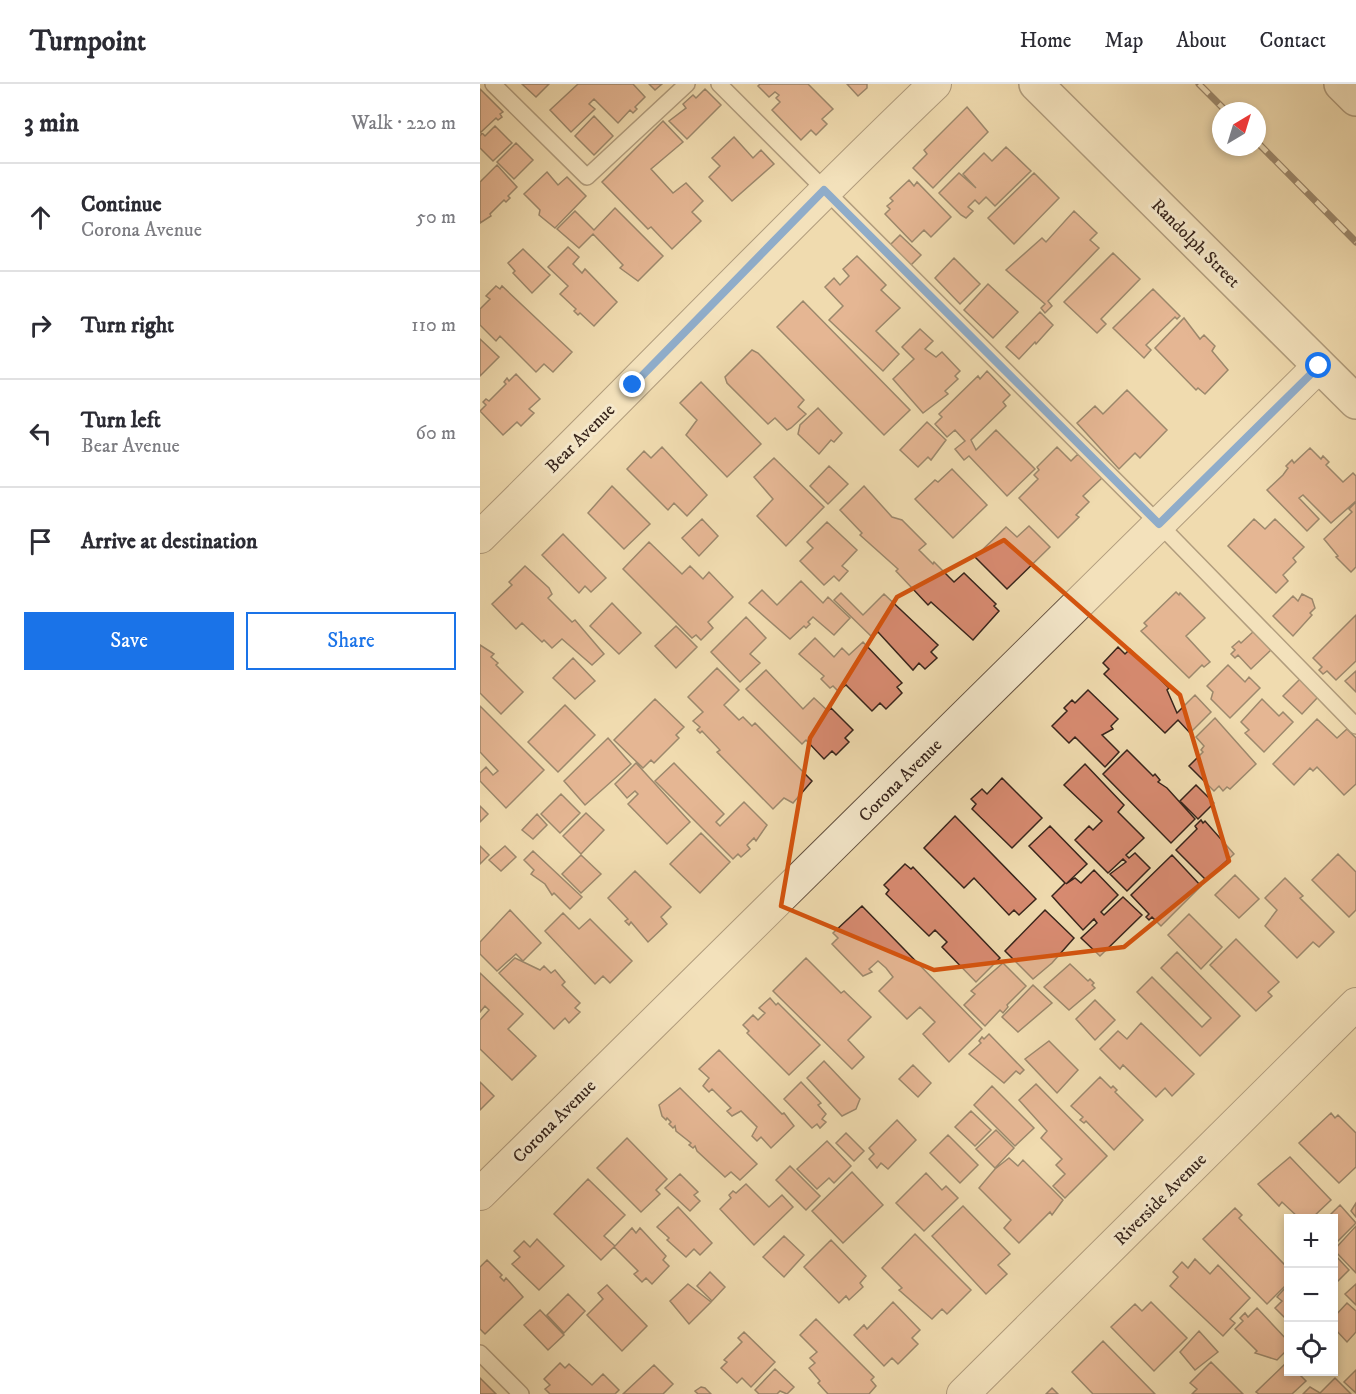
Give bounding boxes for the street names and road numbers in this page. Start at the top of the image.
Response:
street label: Randolph Street [1146,195,1245,293]
street label: Bear Avenue [541,399,620,478]
street label: Corona Avenue [854,734,947,827]
street label: Corona Avenue [508,1075,601,1168]
street label: Riverside Avenue [1110,1149,1211,1250]

